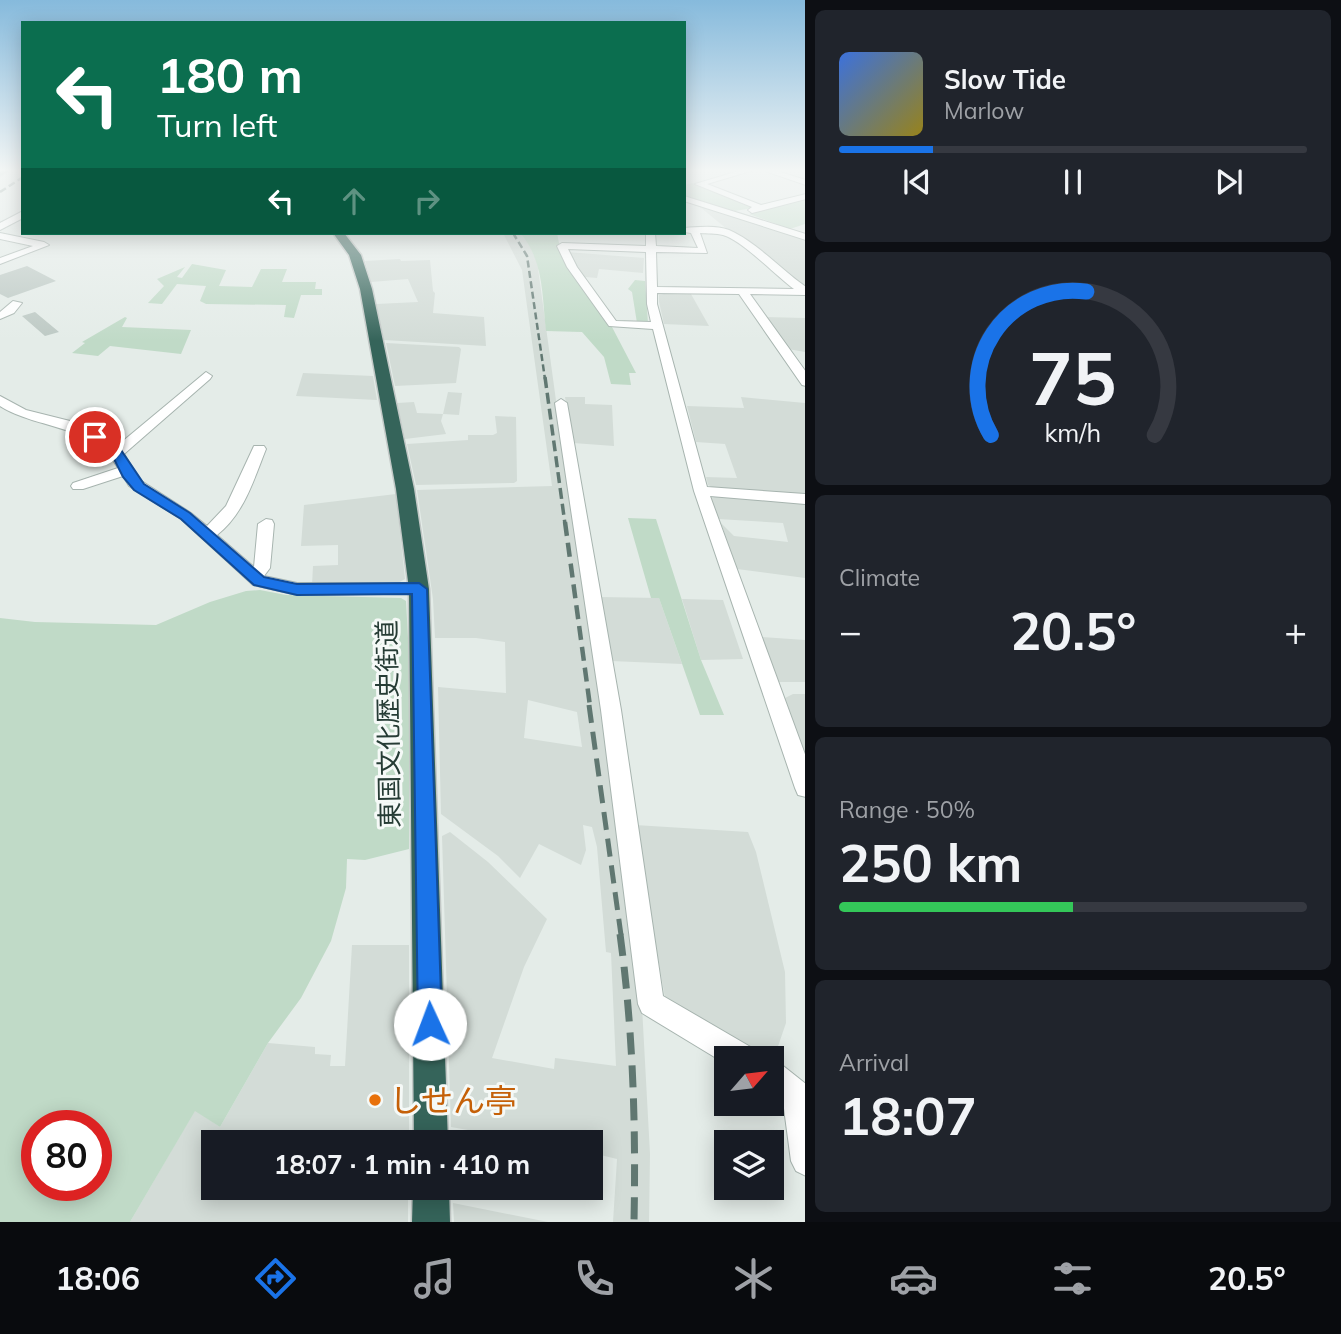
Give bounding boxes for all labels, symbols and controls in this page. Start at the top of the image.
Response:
text: 180 m [157,44,303,105]
icon: left [42,49,133,140]
text: Slow Tide [944,63,1066,96]
text: Marlow [944,96,1024,125]
text: Turn left [157,105,277,145]
icon: previous [898,163,936,201]
icon: pause [1054,163,1092,201]
icon: next [1210,163,1248,201]
icon: left [262,182,300,220]
icon: ahead [335,182,373,220]
icon: right [408,182,446,220]
text: 75 [1029,332,1117,423]
pin [65,407,125,467]
text: km/h [1045,416,1101,447]
icon: arrive [76,418,114,456]
text: Climate [839,563,920,592]
text: 20.5° [1010,598,1136,663]
text: − [839,607,862,655]
text: + [1284,607,1307,655]
street label: 東国文化歴史街道 [370,620,406,828]
text: Range · 50% [839,795,975,824]
text: 250 km [839,830,1022,895]
position arrow [393,987,467,1061]
north arrow [714,1046,784,1116]
map controls [714,1046,784,1200]
text: Arrival [839,1048,909,1077]
place label: しせん亭 [389,1080,517,1120]
text: 18:07 [839,1083,977,1148]
marker: しせん亭 [367,1092,383,1108]
speed limit sign: 80 [21,1110,112,1201]
button: layers [714,1130,784,1200]
text: 18:07 · 1 min · 410 m [274,1148,530,1181]
icon: directions [251,1254,300,1303]
icon: music [410,1254,459,1303]
icon: phone [570,1254,619,1303]
icon: climate [729,1254,778,1303]
icon: car [889,1254,938,1303]
icon: filters [1048,1254,1097,1303]
text: 18:06 [55,1258,140,1298]
text: 20.5° [1208,1258,1286,1298]

